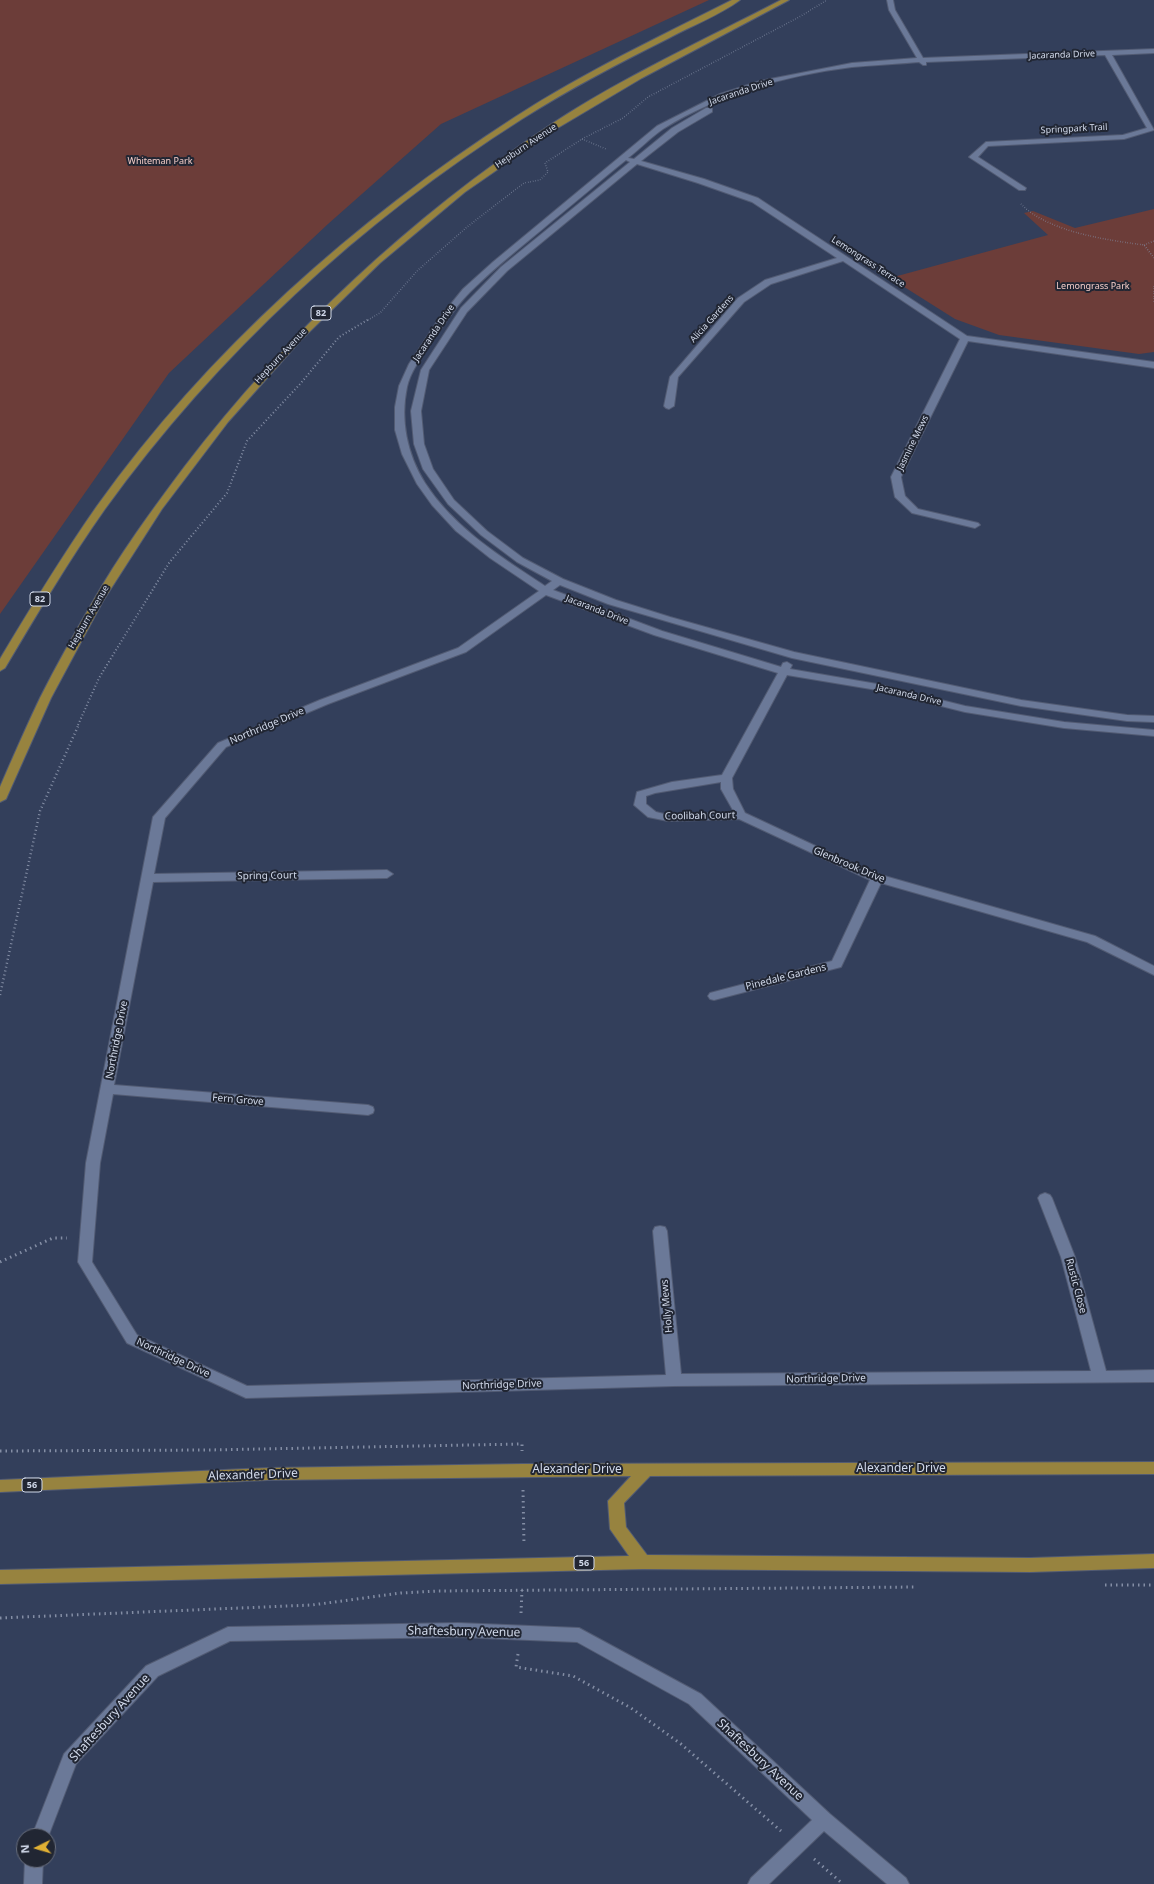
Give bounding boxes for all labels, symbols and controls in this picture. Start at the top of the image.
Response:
street label: Jacaranda Drive [1029,48,1095,62]
street label: Jacaranda Drive [708,77,774,107]
street label: Hepburn Avenue [493,122,559,170]
street label: Springpark Trail [1040,122,1108,136]
park label: Whiteman Park [128,156,192,166]
street label: Lemongrass Terrace [829,234,907,290]
park label: Lemongrass Park [1056,281,1130,291]
street label: Alicia Gardens [688,293,736,345]
street label: Jacaranda Drive [411,303,457,363]
road number: 82 [311,306,331,320]
street label: Hepburn Avenue [253,326,309,386]
street label: Jasmine Mews [895,414,931,472]
street label: Hepburn Avenue [66,583,112,651]
road number: 82 [30,592,50,606]
street label: Jacaranda Drive [564,593,630,627]
street label: Jacaranda Drive [876,682,942,708]
street label: Northridge Drive [228,705,306,747]
street label: Coolibah Court [665,809,735,823]
street label: Glenbrook Drive [811,845,887,885]
street label: Spring Court [237,869,297,883]
street label: Pinedale Gardens [744,961,828,993]
street label: Northridge Drive [104,1000,130,1080]
street label: Fern Grove [212,1092,264,1108]
street label: Rustic Close [1063,1257,1089,1315]
street label: Holly Mews [659,1279,675,1333]
street label: Northridge Drive [134,1336,212,1380]
street label: Northridge Drive [786,1372,866,1386]
street label: Northridge Drive [462,1378,542,1392]
street label: Alexander Drive [856,1462,946,1476]
street label: Alexander Drive [532,1463,622,1477]
street label: Alexander Drive [208,1466,298,1484]
road number: 56 [22,1478,42,1492]
road number: 56 [574,1556,594,1570]
street label: Shaftesbury Avenue [407,1624,521,1640]
street label: Shaftesbury Avenue [67,1671,153,1765]
street label: Shaftesbury Avenue [714,1716,806,1804]
north arrow [16,1828,56,1868]
text: N [17,1844,32,1854]

